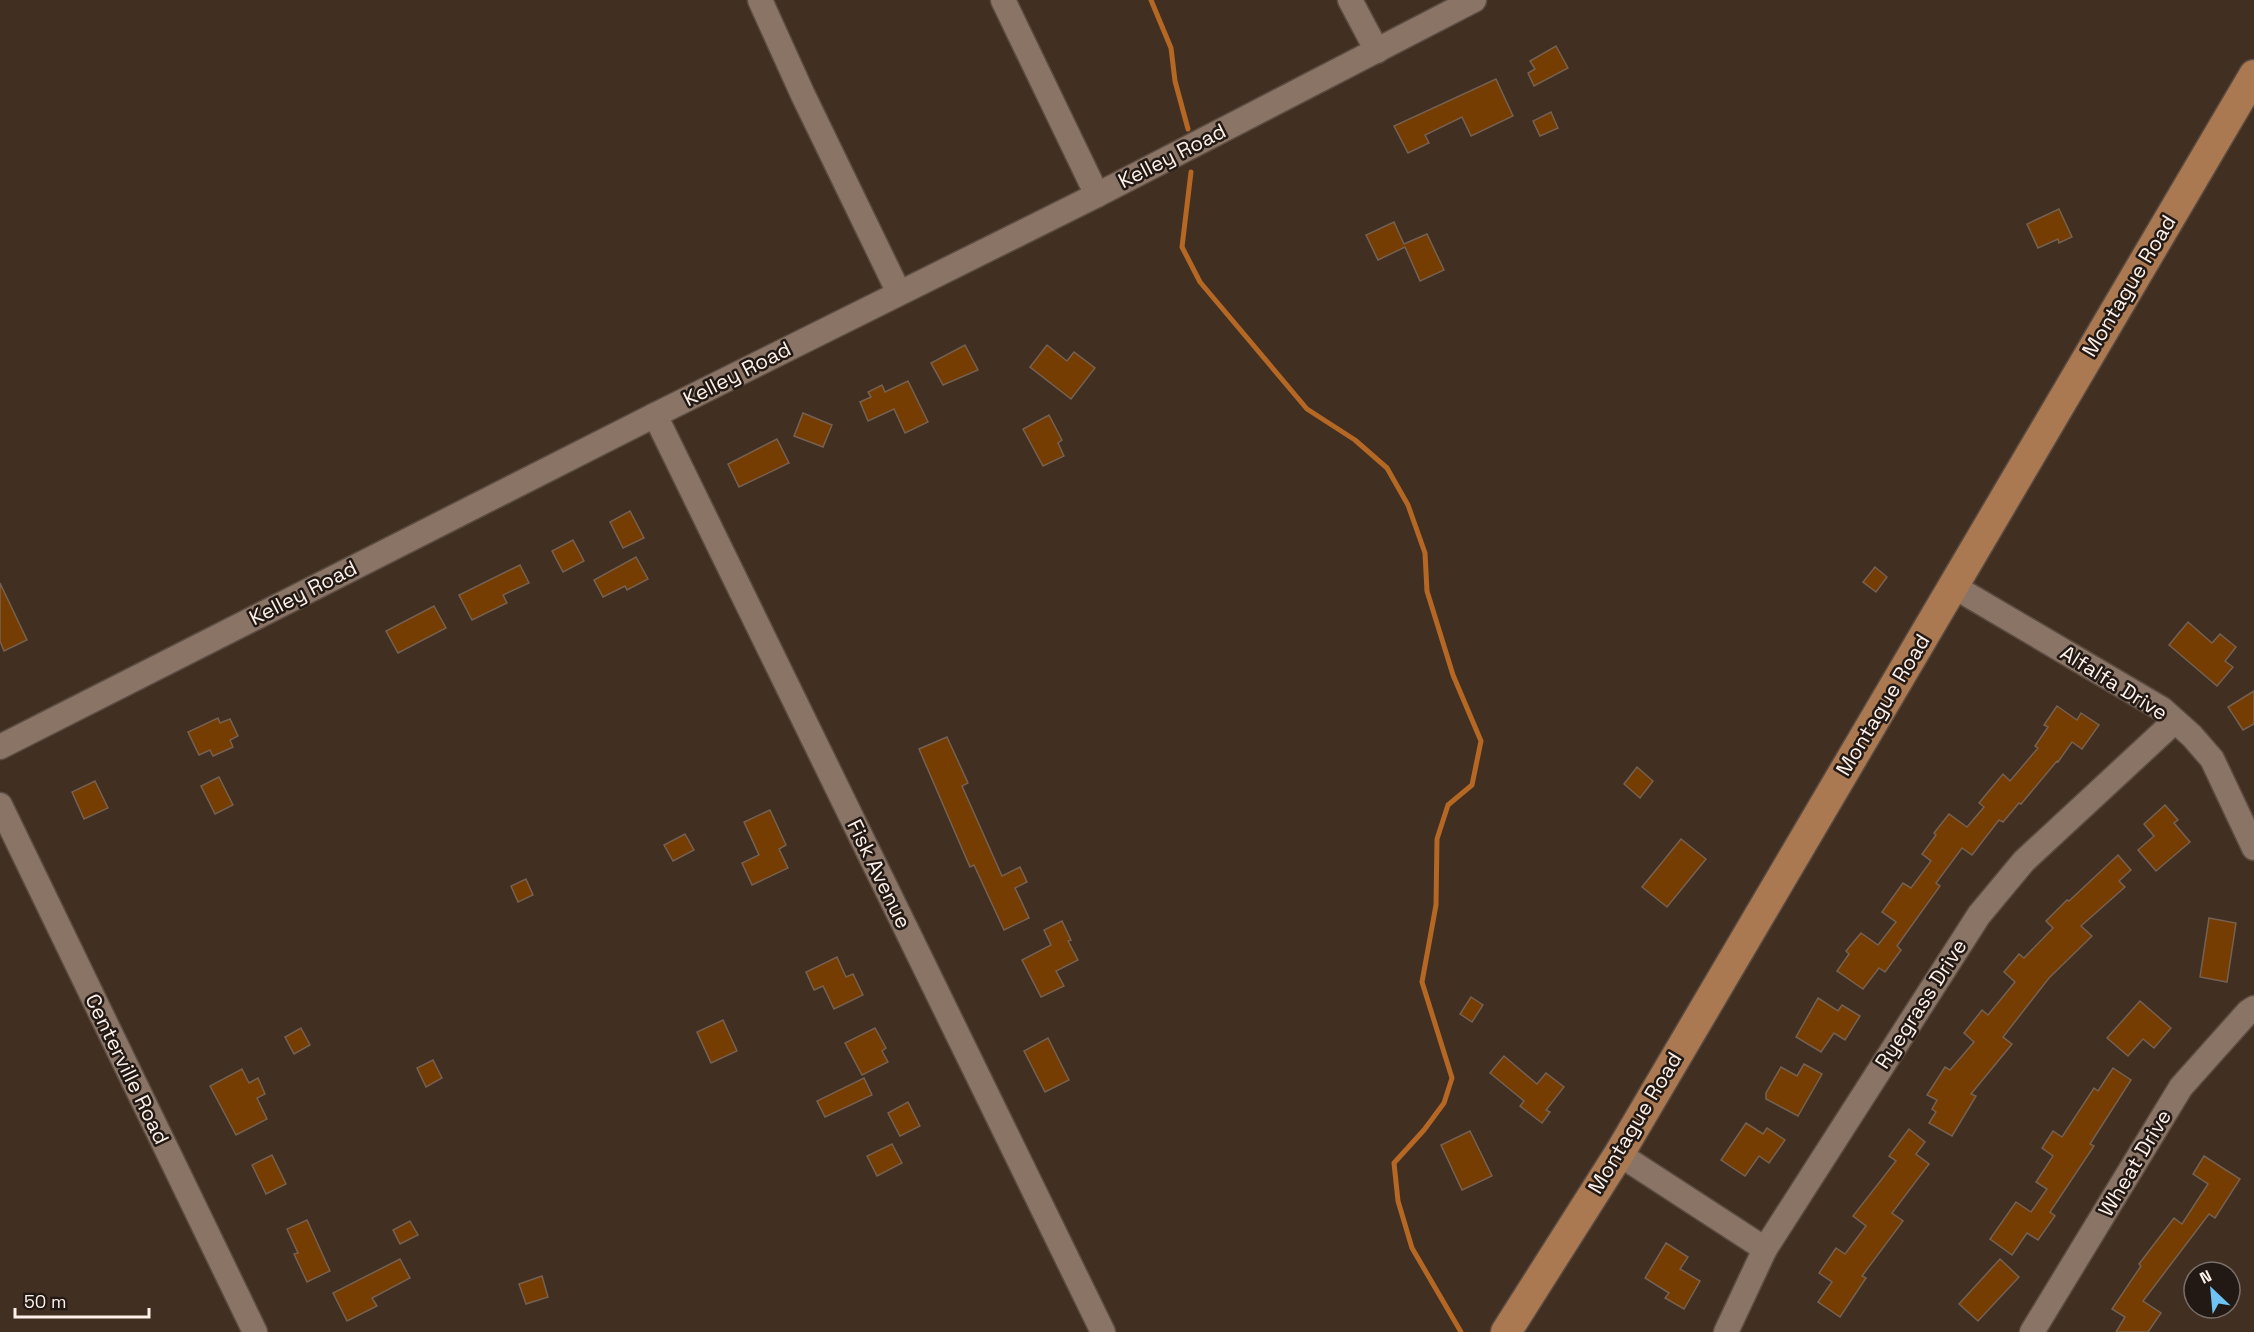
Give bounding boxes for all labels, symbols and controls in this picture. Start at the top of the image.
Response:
street label: Kelley Road [1113,117,1230,194]
street label: Montague Road [2076,210,2182,362]
street label: Kelley Road [678,335,795,412]
street label: Kelley Road [244,554,361,631]
street label: Montague Road [1830,629,1936,781]
street label: Alfalfa Drive [2056,639,2173,726]
street label: Fisk Avenue [841,815,917,933]
street label: Ryegrass Drive [1869,934,1973,1074]
street label: Centerville Road [79,989,176,1149]
street label: Montague Road [1582,1047,1688,1199]
street label: Wheat Drive [2092,1104,2177,1221]
north arrow [2182,1260,2242,1320]
text: N [2196,1265,2215,1289]
scale bar [15,1281,148,1319]
text: 50 m [24,1290,66,1313]

